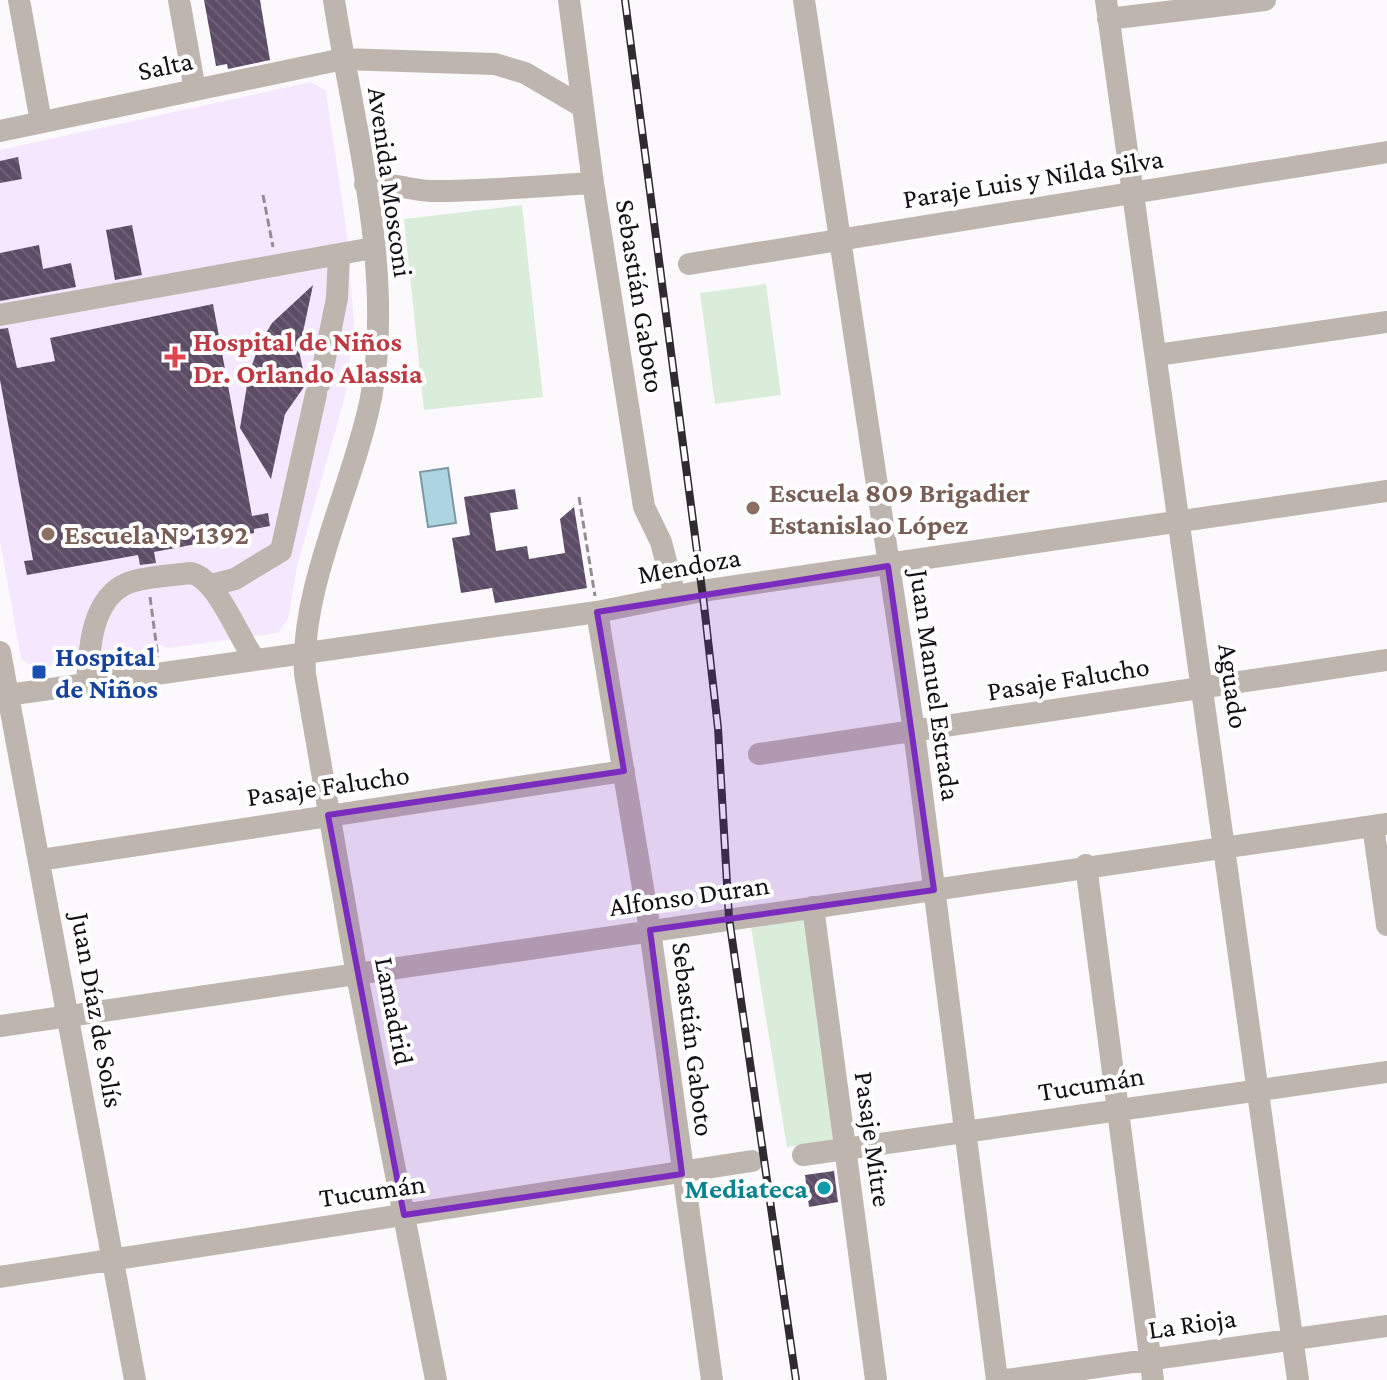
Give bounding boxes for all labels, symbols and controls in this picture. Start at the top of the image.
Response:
street label: Salta [135,45,196,86]
street label: Avenida Mosconi [362,85,419,279]
street label: Paraje Luis y Nilda Silva [901,143,1166,214]
street label: Sebastián Gaboto [610,197,671,395]
place label: Hospital de Niños Dr. Orlando Alassia [193,326,423,389]
marker: Hospital de Niños Dr. Orlando Alassia [164,346,186,368]
place label: Escuela 809 Brigadier Estanislao López [769,477,1030,540]
marker: Escuela 809 Brigadier Estanislao López [744,499,762,517]
place label: Escuela N° 1392 [64,519,249,550]
marker: Escuela N° 1392 [39,525,57,543]
street label: Mendoza [635,541,743,590]
street label: Juan Manuel Estrada [904,565,967,803]
place label: Hospital de Niños [55,641,158,704]
street label: Aguado [1212,641,1255,731]
street label: Pasaje Falucho [985,650,1151,707]
marker: Hospital de Niños [30,663,48,681]
street label: Pasaje Falucho [245,759,411,812]
street label: Alfonso Duran [607,869,771,922]
street label: Juan Díaz de Solís [65,907,130,1110]
street label: Sebastián Gaboto [666,940,721,1138]
street label: Lamadrid [369,955,420,1068]
street label: Tucumán [1036,1060,1146,1107]
street label: Pasaje Mitre [849,1069,898,1209]
street label: Tucumán [317,1168,427,1213]
place label: Mediateca [685,1173,808,1204]
marker: Mediateca [815,1179,833,1197]
street label: La Rioja [1146,1302,1238,1345]

